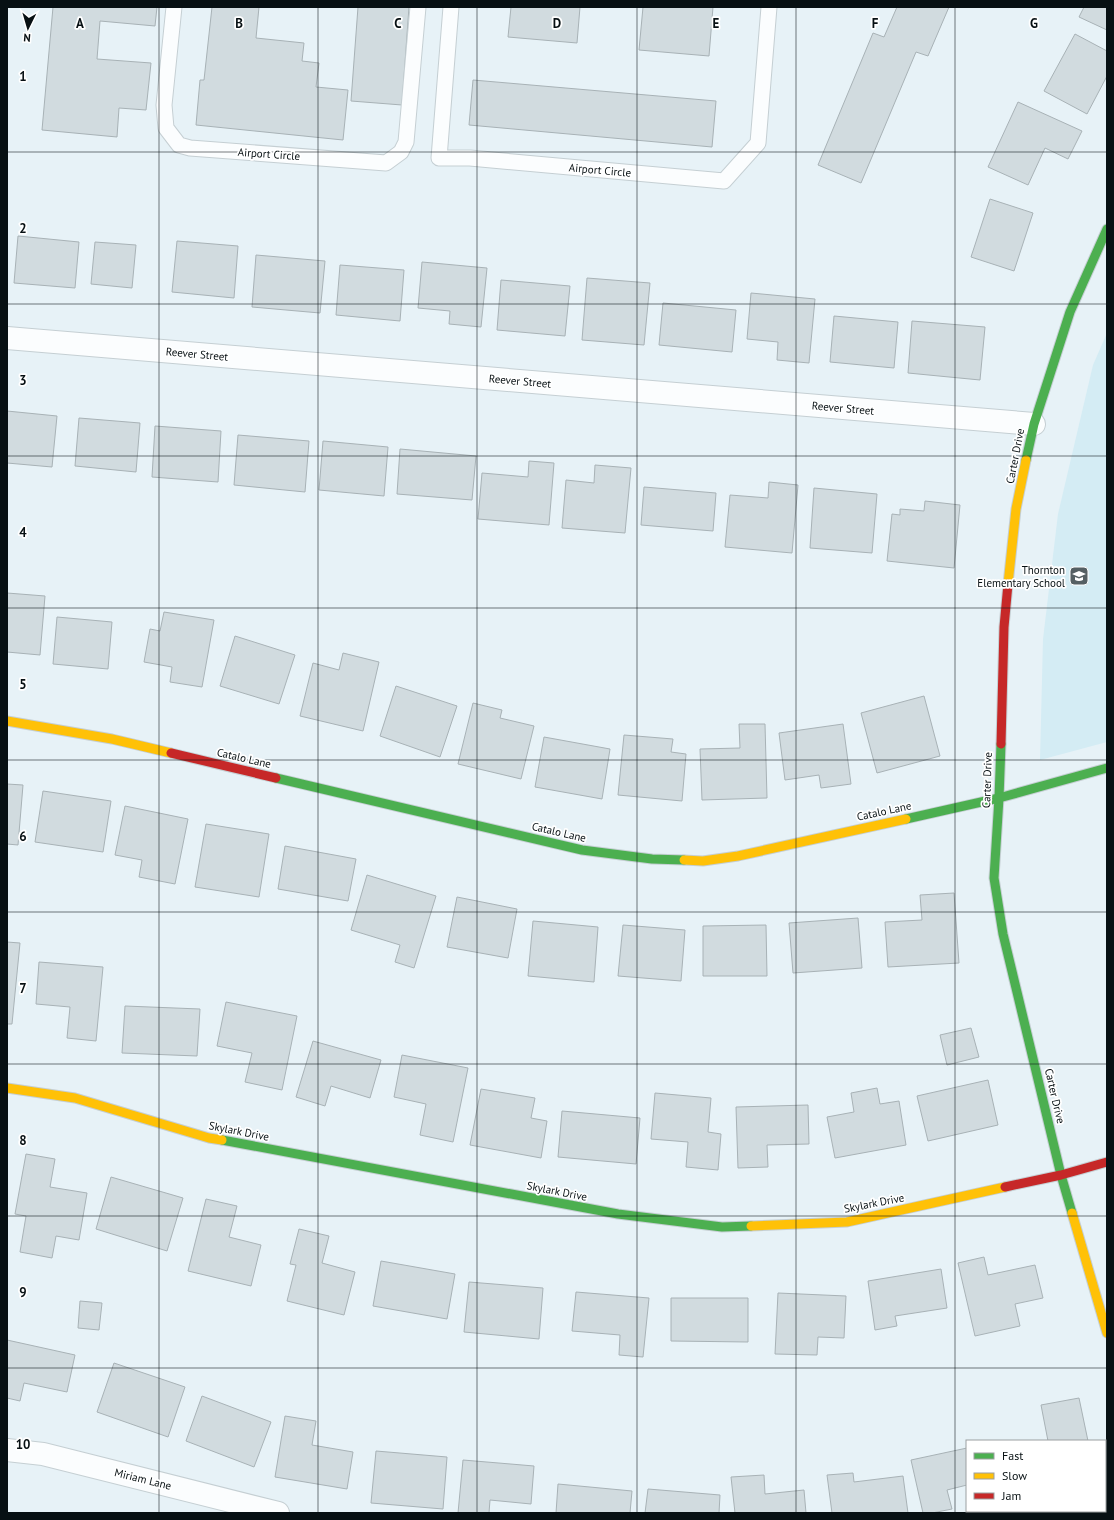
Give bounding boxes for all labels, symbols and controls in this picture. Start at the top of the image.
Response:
north arrow [8,8,48,48]
text: A [76,15,84,32]
text: B [235,15,243,32]
text: C [394,15,402,32]
text: D [553,15,561,32]
text: E [713,15,720,32]
text: F [872,15,879,32]
text: G [1030,15,1038,32]
text: N [23,31,31,45]
text: 1 [19,68,27,85]
street label: Airport Circle [237,145,301,163]
street label: Airport Circle [568,160,632,180]
text: 2 [19,220,27,237]
street label: Reever Street [165,344,229,364]
street label: Reever Street [488,371,552,391]
text: 3 [19,372,27,389]
street label: Reever Street [811,398,875,418]
street label: Carter Drive [1003,427,1027,485]
text: 4 [19,524,27,541]
place label: Thornton Elementary School [977,563,1066,590]
school or university icon: Thornton Elementary School [1068,565,1090,587]
text: 5 [19,676,27,693]
street label: Catalo Lane [215,745,273,771]
street label: Carter Drive [979,751,995,808]
street label: Catalo Lane [855,798,913,824]
street label: Catalo Lane [530,819,588,845]
text: 6 [19,828,27,845]
text: 7 [19,980,27,997]
street label: Carter Drive [1042,1067,1068,1125]
street label: Skylark Drive [208,1118,271,1144]
text: 8 [19,1132,27,1149]
street label: Skylark Drive [526,1178,589,1204]
street label: Skylark Drive [843,1190,906,1216]
text: 9 [19,1284,27,1301]
text: 10 [16,1436,30,1453]
legend [966,1440,1106,1512]
text: Fast [1002,1448,1023,1463]
street label: Miriam Lane [113,1465,173,1493]
text: Slow [1002,1468,1027,1483]
text: Jam [1001,1488,1021,1503]

